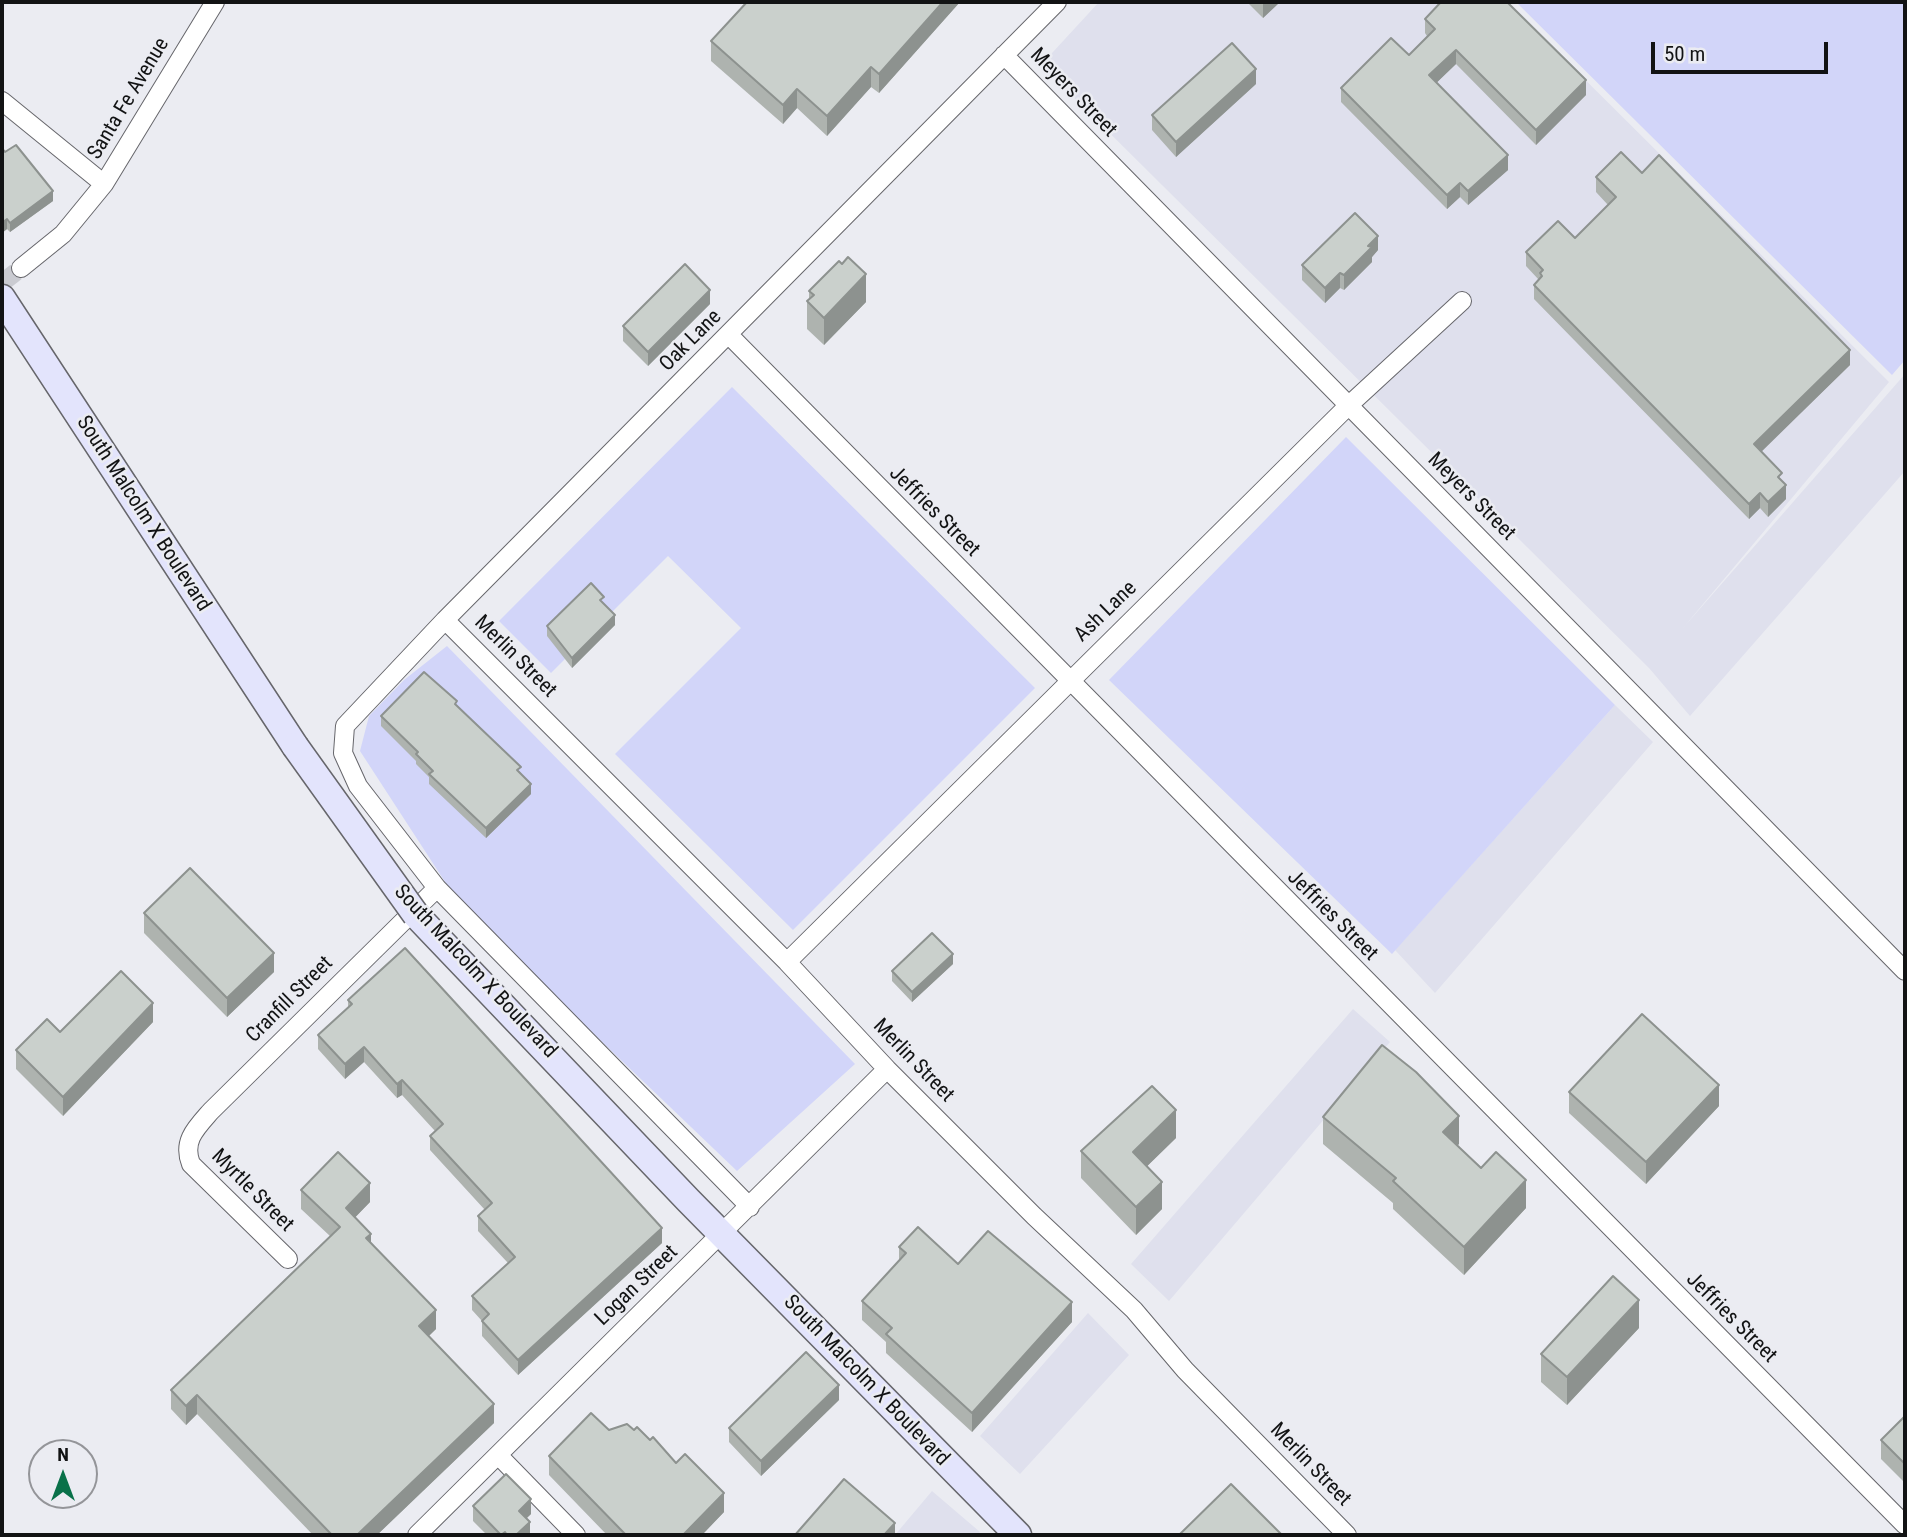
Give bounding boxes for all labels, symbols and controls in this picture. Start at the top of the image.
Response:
scale bar [1655,28,1832,72]
street label: Santa Fe Avenue [83,34,175,164]
text: 50 m [1664,42,1705,66]
street label: Meyers Street [1024,43,1122,143]
street label: Oak Lane [655,305,727,377]
street label: South Malcolm X Boulevard [70,412,216,616]
street label: Meyers Street [1422,448,1520,546]
street label: Jeffries Street [883,461,985,563]
street label: Ash Lane [1070,576,1142,648]
street label: Merlin Street [469,611,561,703]
street label: Jeffries Street [1281,865,1383,967]
street label: South Malcolm X Boulevard [388,880,562,1064]
street label: Cranfill Street [241,951,339,1049]
street label: Merlin Street [867,1014,959,1108]
street label: Myrtle Street [205,1144,299,1238]
street label: Logan Street [590,1240,684,1332]
street label: Jeffries Street [1680,1267,1782,1369]
street label: South Malcolm X Boulevard [778,1290,954,1472]
street label: Merlin Street [1264,1418,1356,1512]
north arrow [28,1439,98,1509]
text: N [57,1443,69,1466]

